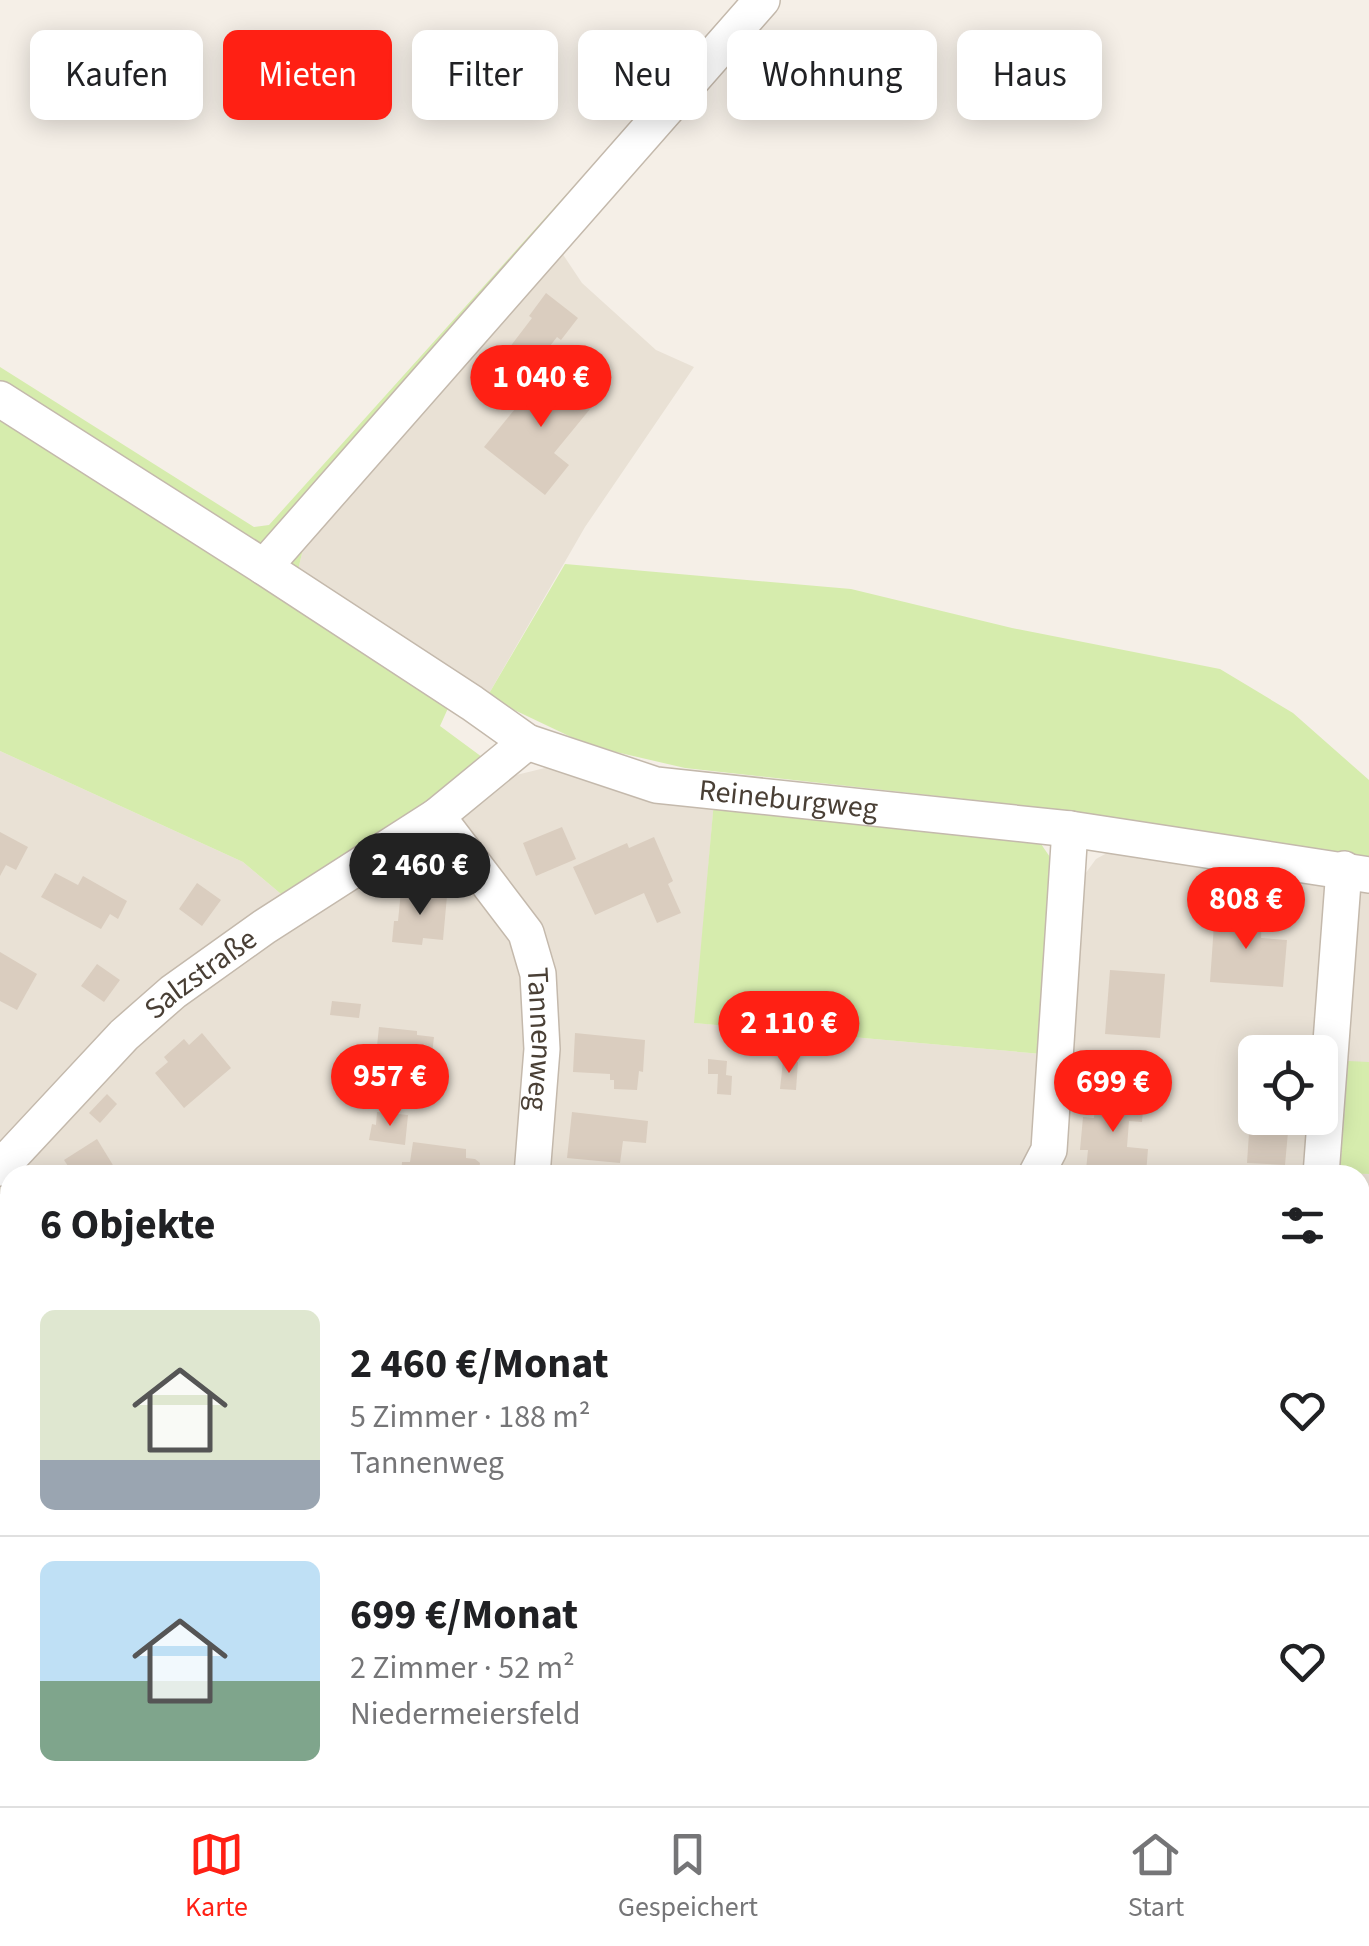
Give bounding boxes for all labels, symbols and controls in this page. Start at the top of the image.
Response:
chip: Kaufen [30,30,203,120]
chip: Mieten [223,30,392,120]
chip: Filter [412,30,558,120]
chip: Neu [578,30,707,120]
chip: Wohnung [727,30,937,120]
chip: Haus [957,30,1102,120]
pin: 1 040 € [449,345,633,430]
text: 1 040 € [492,354,590,400]
street label: Reineburgweg [697,768,880,830]
pin: 2 460 € [328,833,512,918]
text: 2 460 € [371,842,469,888]
pin: 808 € [1176,867,1316,952]
text: 808 € [1209,876,1283,922]
street label: Salzstraße [134,917,265,1030]
street label: Tannenweg [516,966,564,1113]
pin: 2 110 € [697,991,881,1076]
text: 2 110 € [740,1000,838,1046]
map controls [1238,1035,1338,1135]
button: locate [1238,1035,1338,1135]
pin: 957 € [320,1044,460,1129]
pin: 699 € [1043,1050,1183,1135]
text: 957 € [353,1053,427,1099]
text: 699 € [1076,1059,1150,1105]
text: 6 Objekte [40,1195,215,1255]
icon: filters [1275,1198,1330,1253]
text: 2 460 €/Monat [350,1334,609,1394]
icon: home [120,1350,240,1470]
icon: heart [1275,1383,1330,1438]
text: 5 Zimmer · 188 m² [350,1394,591,1440]
text: Tannenweg [350,1440,504,1486]
text: 699 €/Monat [350,1585,578,1645]
icon: home [120,1601,240,1721]
icon: heart [1275,1634,1330,1689]
text: 2 Zimmer · 52 m² [350,1645,575,1691]
text: Niedermeiersfeld [350,1691,581,1737]
tab: Karte [185,1827,248,1927]
tab: Gespeichert [618,1827,758,1927]
tab: Start [1128,1827,1184,1927]

